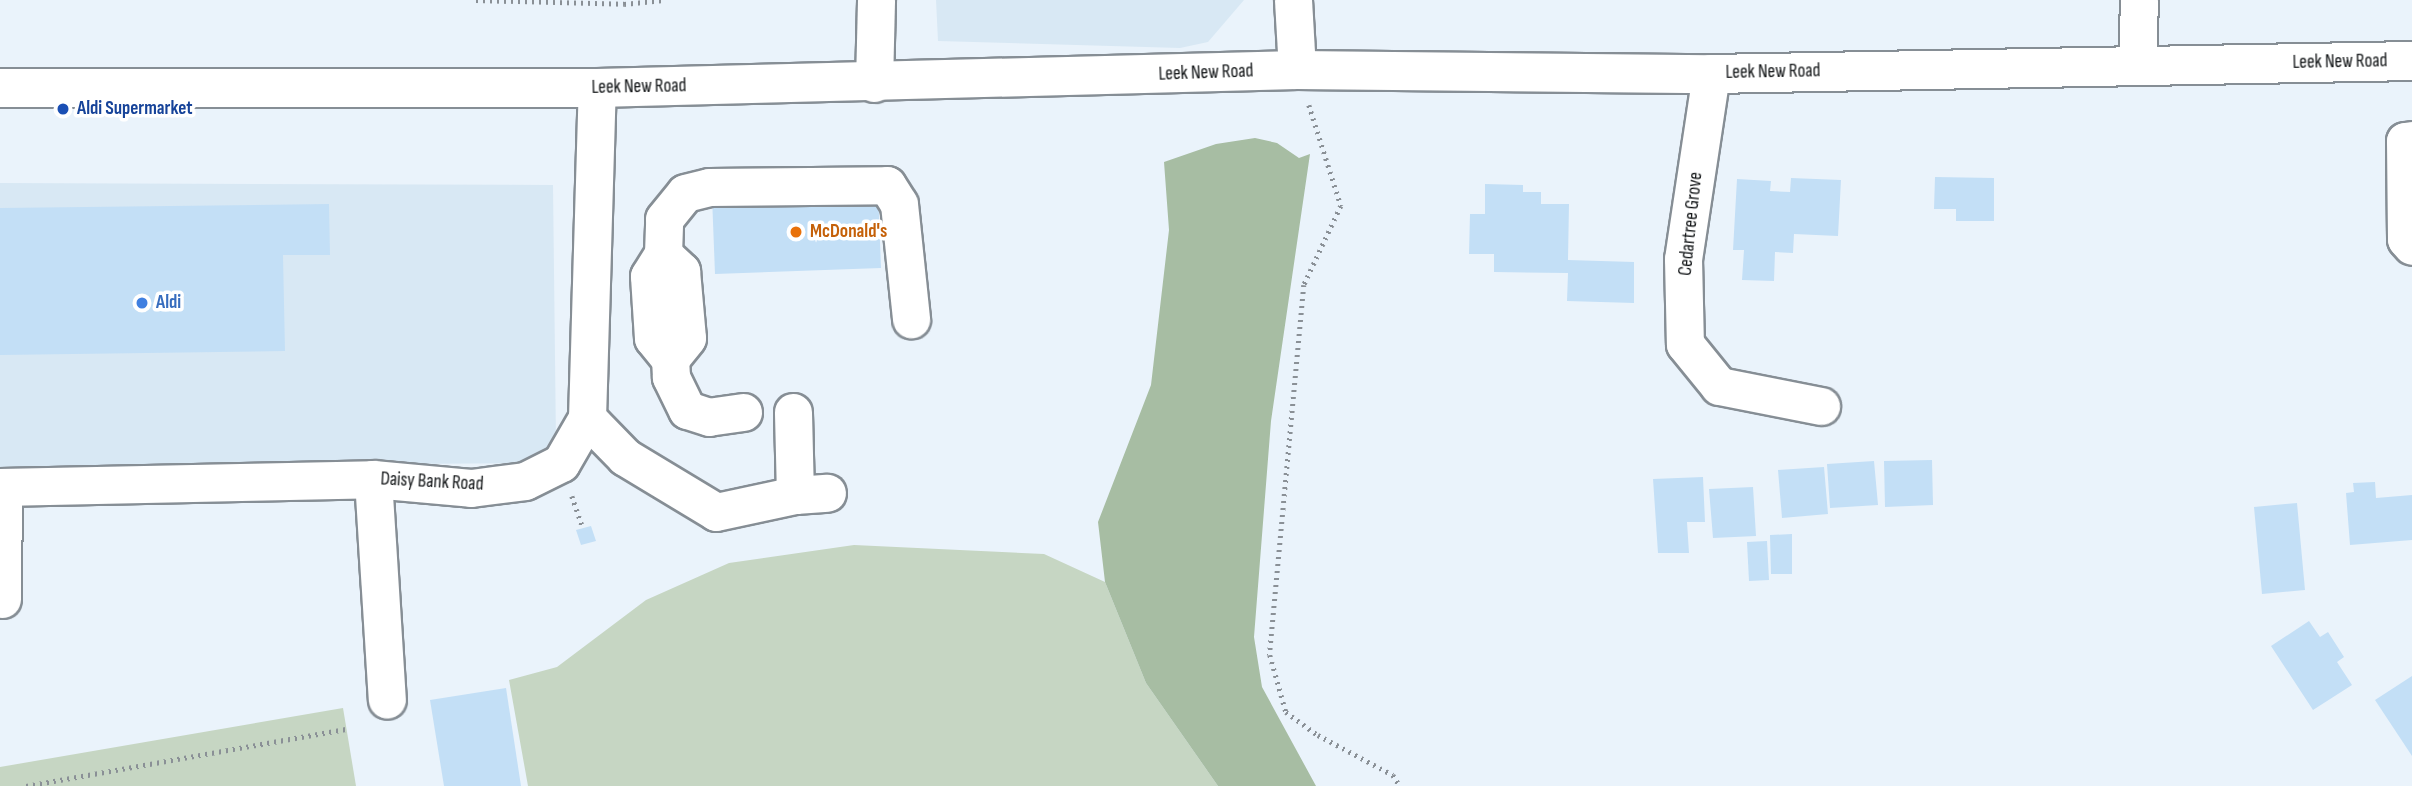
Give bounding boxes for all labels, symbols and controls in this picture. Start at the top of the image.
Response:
street label: Leek New Road [2292,50,2388,74]
street label: Leek New Road [1158,60,1254,86]
street label: Leek New Road [1725,60,1821,84]
street label: Leek New Road [591,75,687,99]
place label: Aldi Supermarket [77,98,193,120]
marker: Aldi Supermarket [55,101,71,117]
street label: Cedartree Grove [1674,171,1708,277]
place label: McDonald's [810,221,887,243]
marker: McDonald's [788,224,804,240]
place label: Aldi [156,292,181,314]
marker: Aldi [134,295,150,311]
street label: Daisy Bank Road [380,468,484,496]

